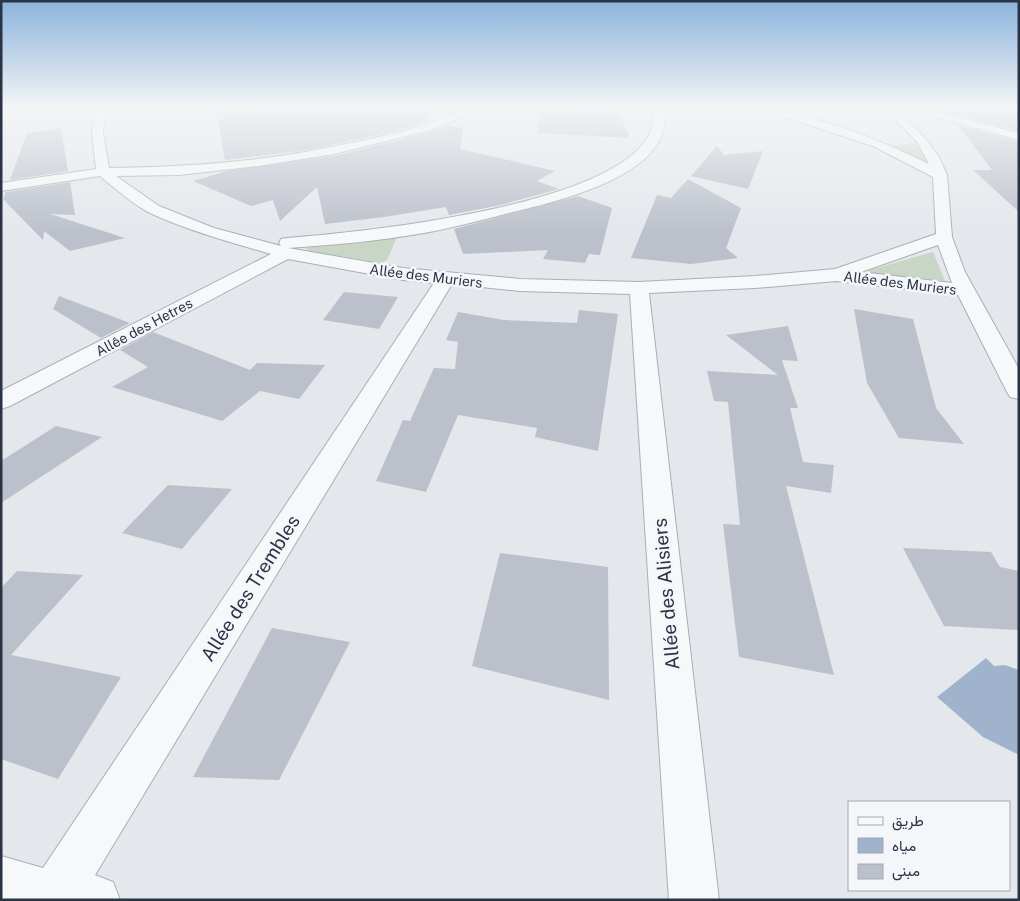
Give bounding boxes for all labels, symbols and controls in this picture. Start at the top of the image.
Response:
street label: Allée des Muriers [369,261,483,291]
street label: Allée des Muriers [843,268,957,298]
street label: Allêe des Hetres [93,295,195,359]
street label: Allée des Trembles [196,511,304,665]
street label: Allée des Alisiers [648,517,684,671]
legend [848,801,1010,891]
text: طريق [892,812,924,831]
text: مياه [892,837,916,855]
text: مبنى [892,862,920,881]

